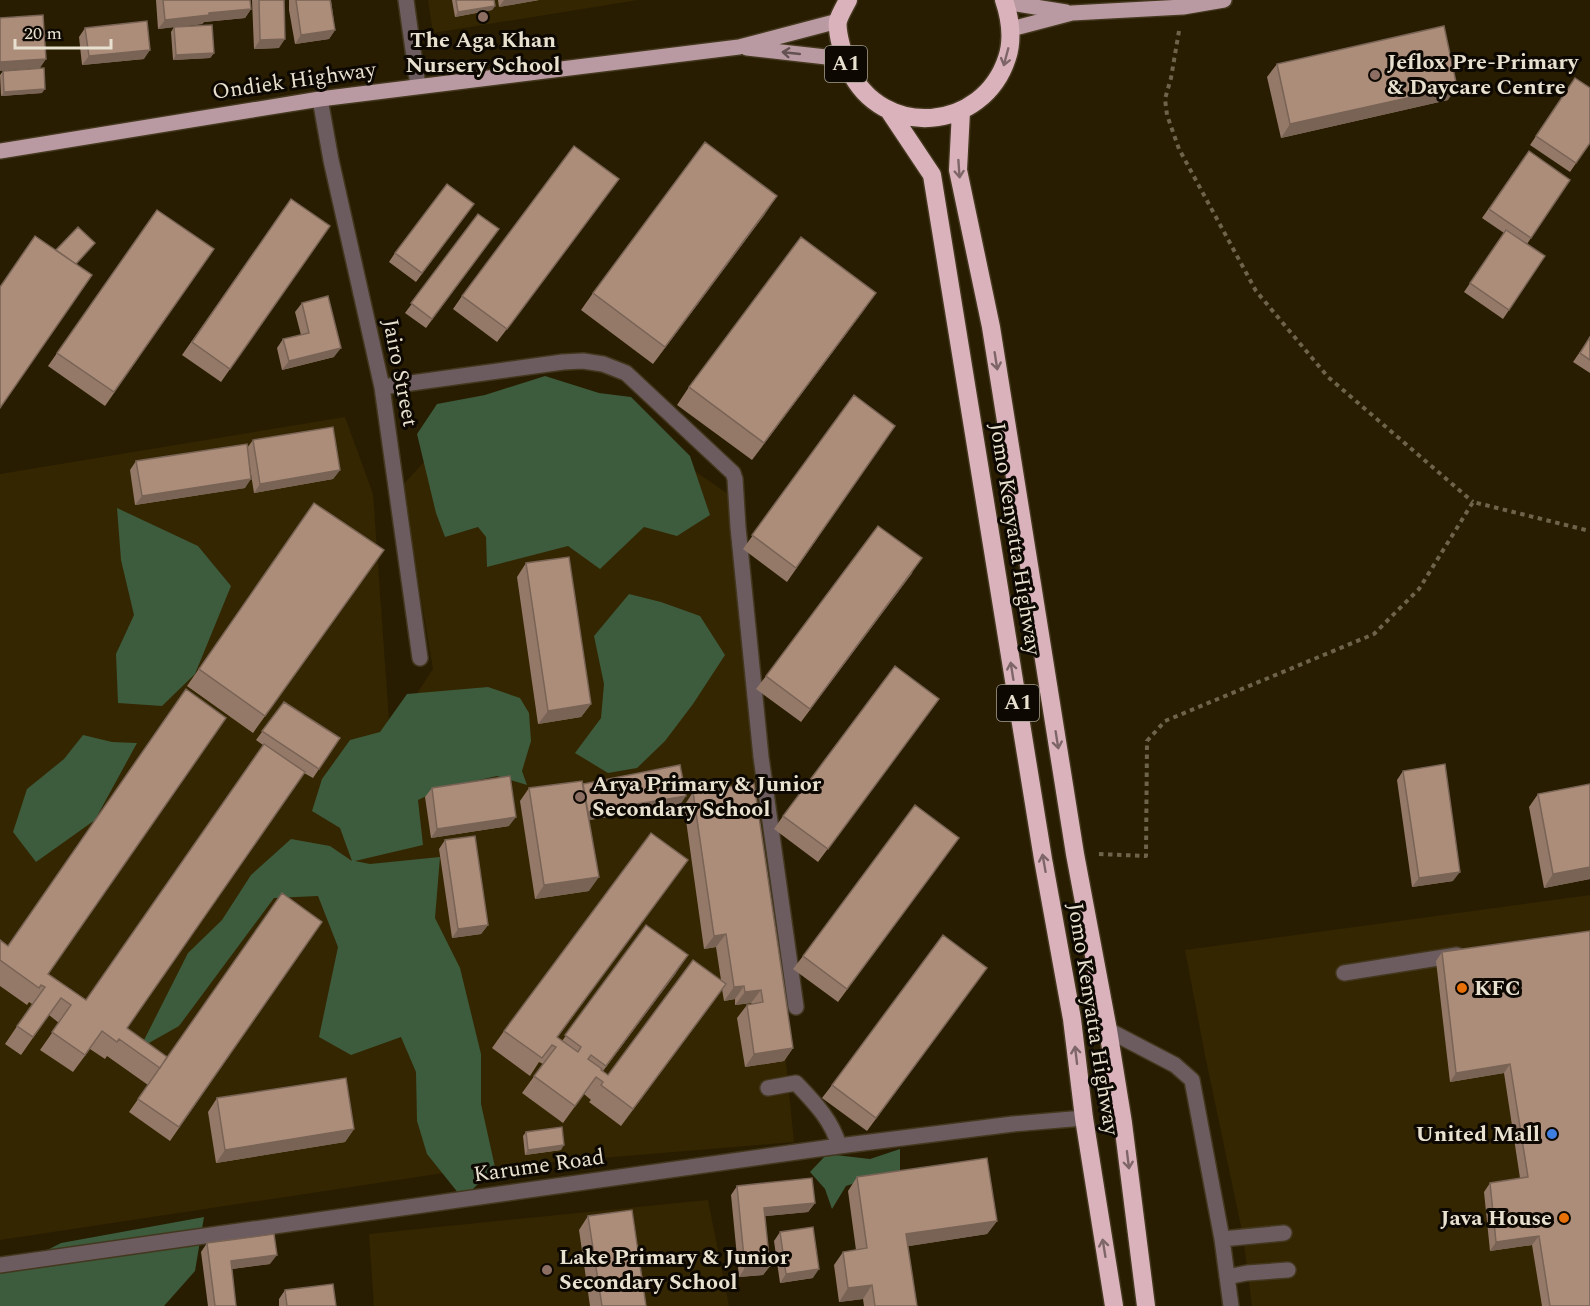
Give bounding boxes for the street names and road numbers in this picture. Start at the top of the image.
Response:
road number: A1 [825,46,867,82]
street label: Ondiek Highway [210,53,379,109]
street label: Jairo Street [373,316,427,430]
street label: Jomo Kenyatta Highway [980,420,1050,659]
road number: A1 [997,685,1039,721]
street label: Jomo Kenyatta Highway [1058,900,1128,1139]
street label: Karume Road [471,1140,607,1192]

